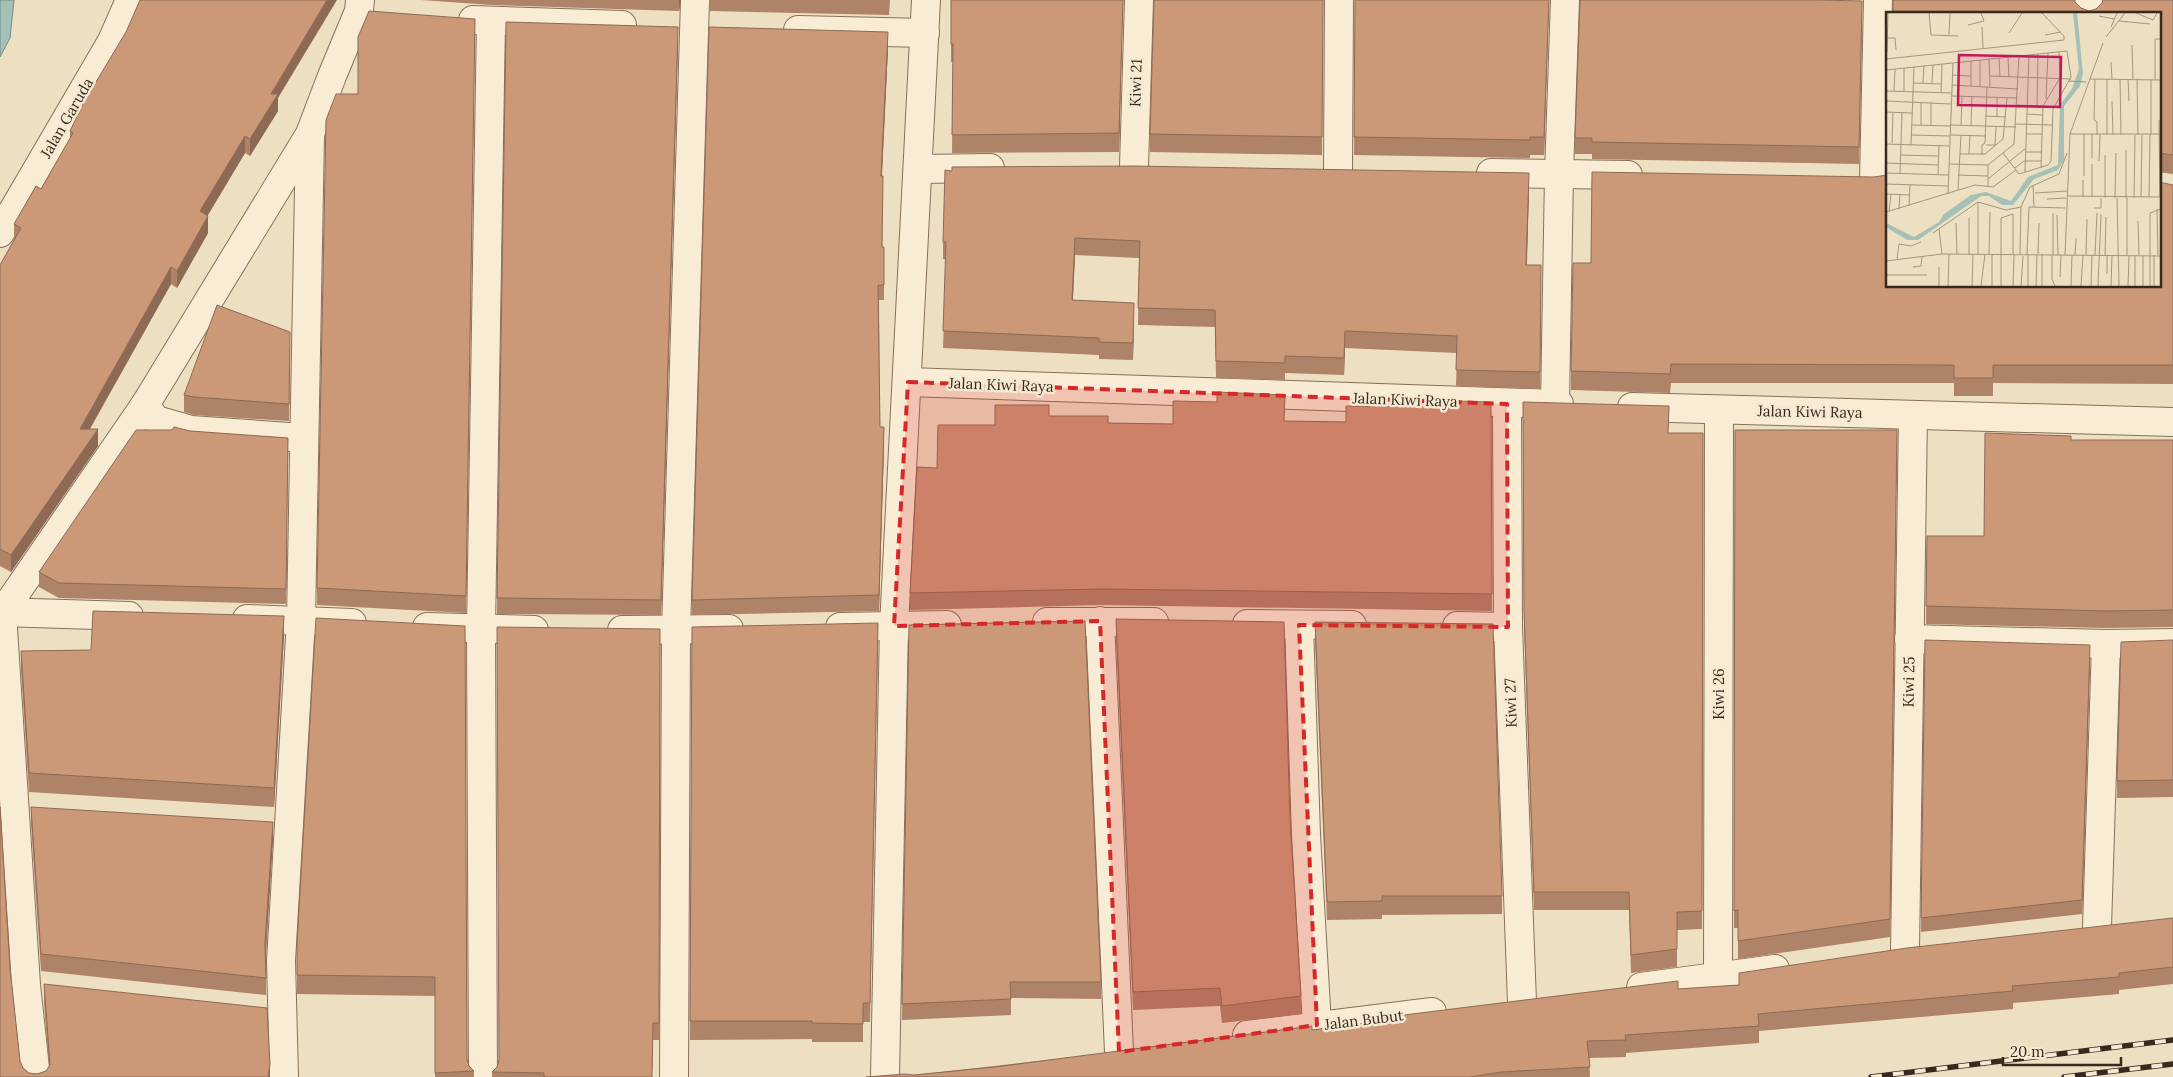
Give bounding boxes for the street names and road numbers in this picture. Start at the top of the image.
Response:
street label: Kiwi 21 [1125,59,1146,107]
street label: Jalan Garuda [36,74,97,162]
street label: Jalan Kiwi Raya [947,373,1054,396]
street label: Jalan Kiwi Raya [1351,388,1458,411]
street label: Jalan Kiwi Raya [1756,401,1863,422]
street label: Kiwi 25 [1899,656,1918,708]
street label: Kiwi 26 [1709,668,1728,720]
street label: Kiwi 27 [1500,678,1521,728]
street label: Jalan Bubut [1322,1005,1405,1034]

